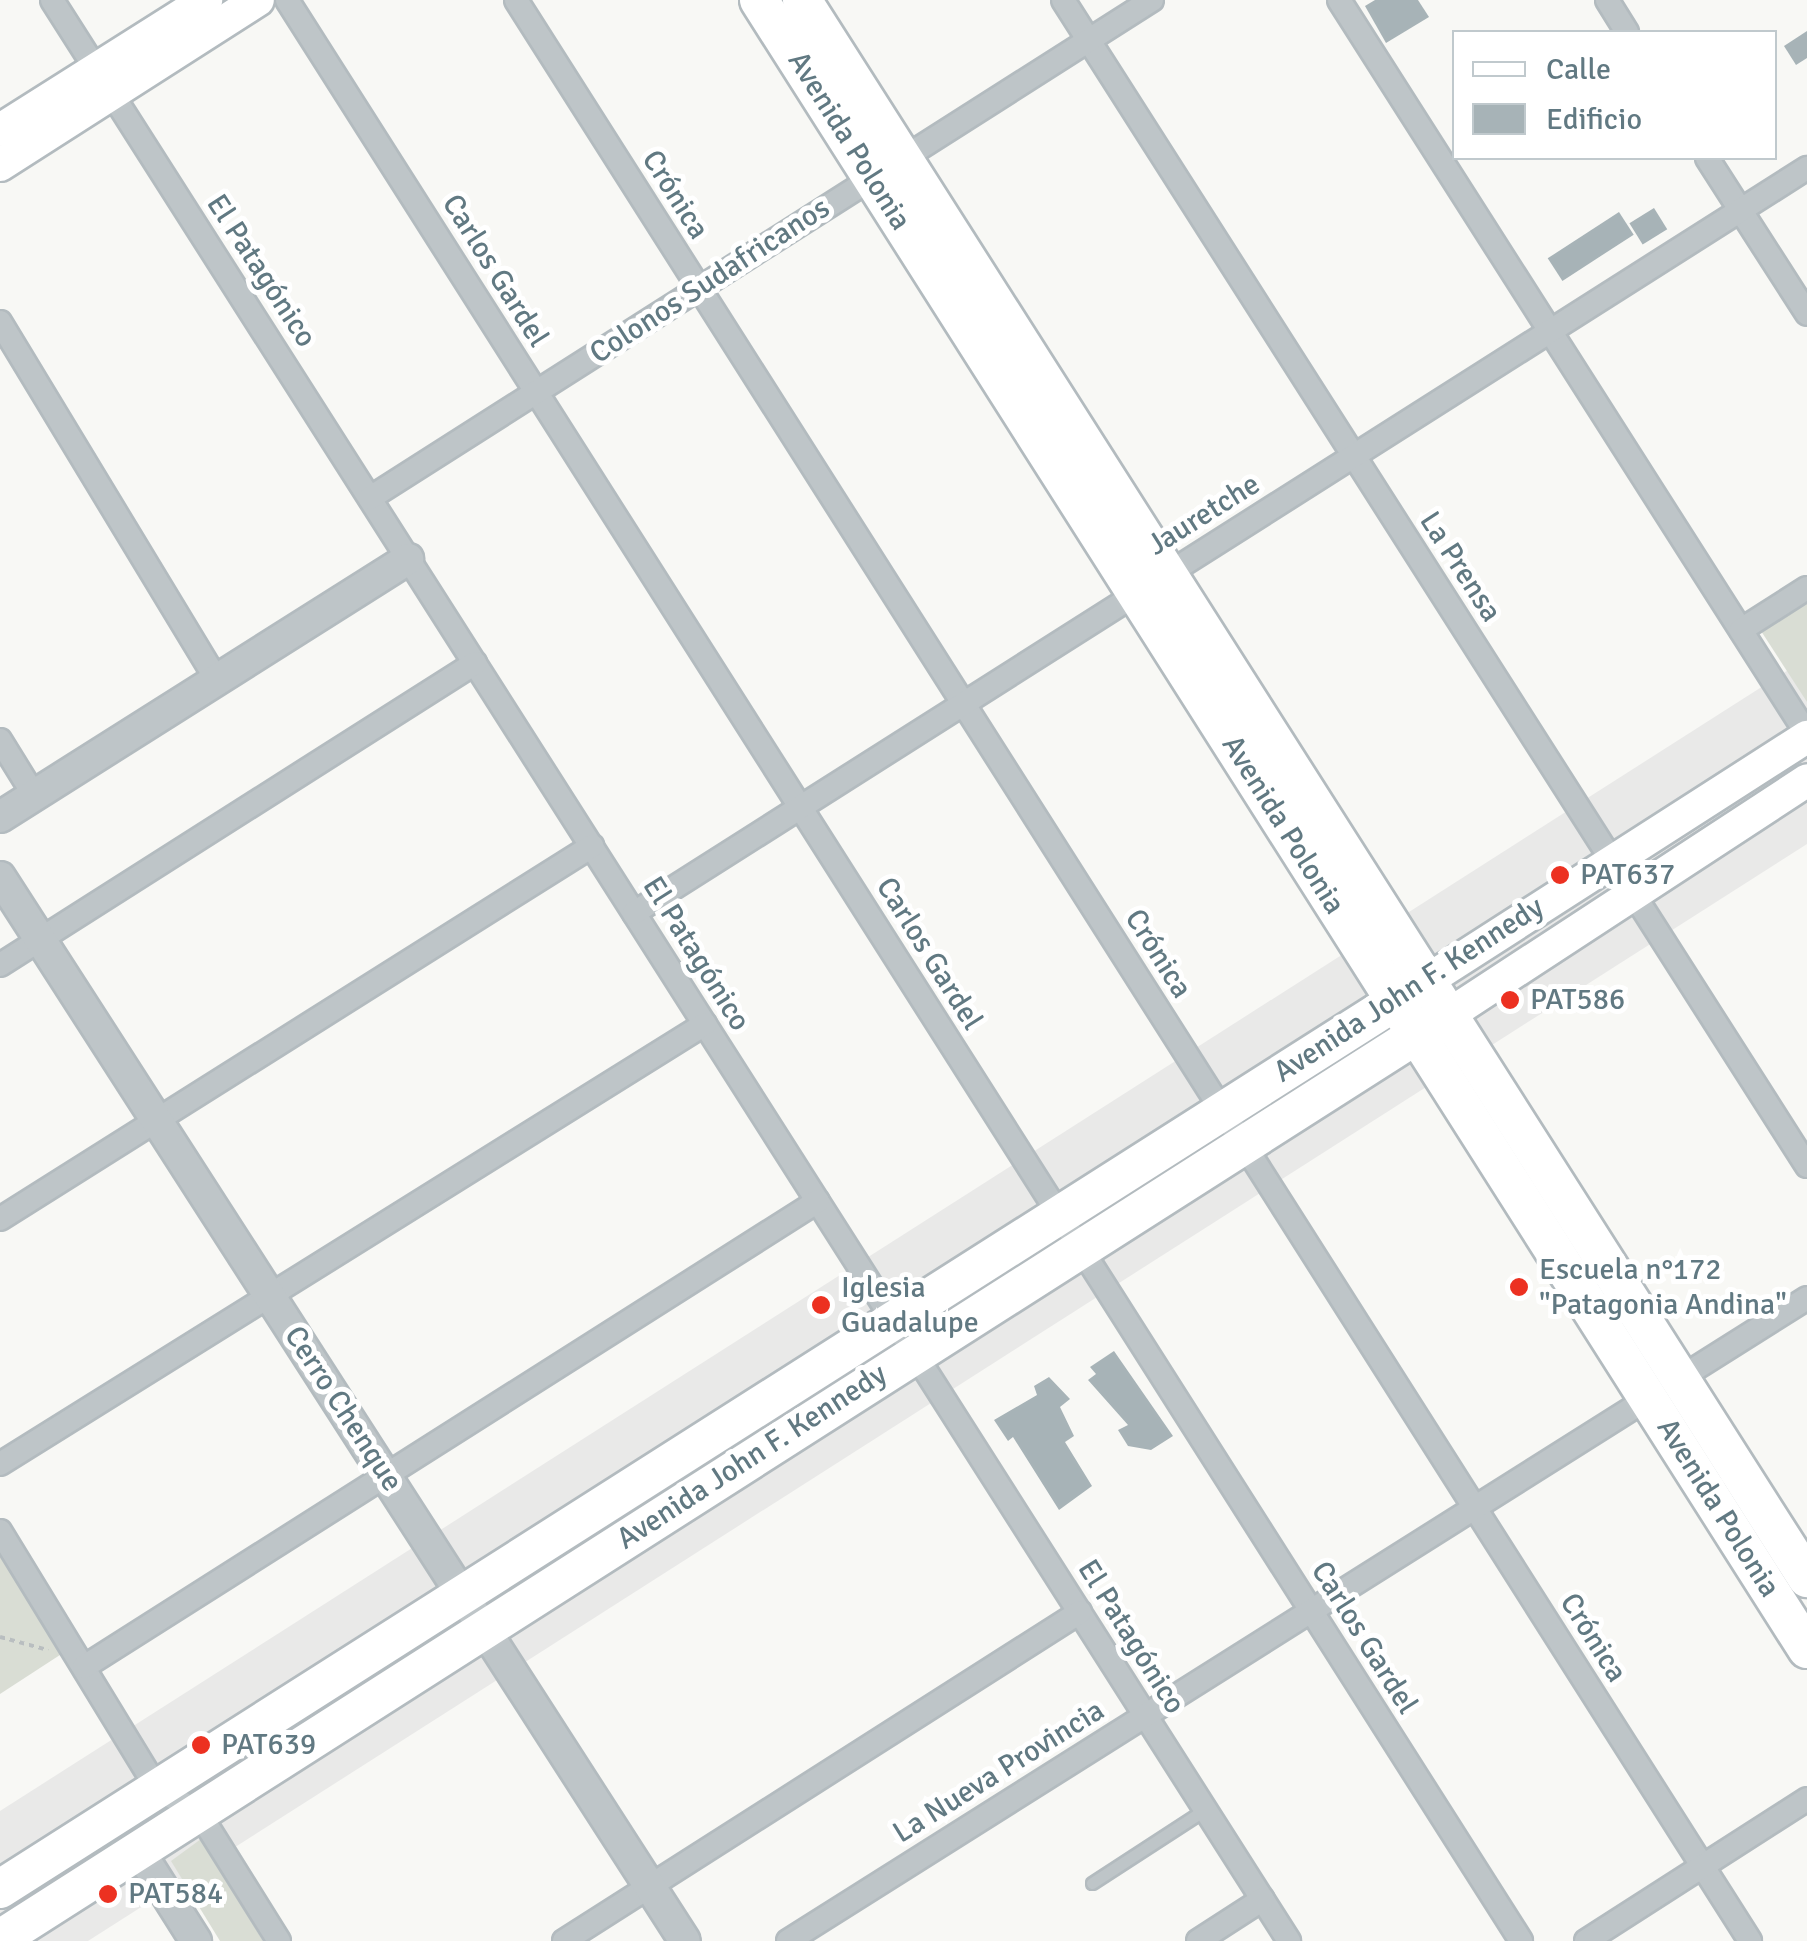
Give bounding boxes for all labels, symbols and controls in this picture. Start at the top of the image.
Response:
legend [1452,30,1777,160]
street label: Avenida Polonia [780,45,918,237]
text: Calle [1546,51,1611,88]
text: Edificio [1546,101,1642,138]
street label: Crónica [634,144,716,246]
street label: El Patagónico [198,188,324,354]
street label: Carlos Gardel [434,188,556,354]
street label: Colonos Sudafricanos [584,190,836,372]
street label: Jauretche [1141,466,1267,564]
street label: La Prensa [1411,505,1509,629]
street label: Avenida Polonia [1214,729,1352,921]
place label: PAT637 [1580,857,1675,893]
marker: PAT637 [1549,864,1571,886]
street label: El Patagónico [634,870,758,1038]
street label: Carlos Gardel [868,871,990,1037]
street label: Avenida John F. Kennedy [1268,889,1550,1091]
street label: Crónica [1117,903,1199,1005]
place label: PAT586 [1530,982,1625,1018]
marker: PAT586 [1499,989,1521,1011]
place label: Escuela n°172 "Patagonia Andina" [1539,1252,1787,1322]
place label: Iglesia Guadalupe [841,1270,979,1340]
marker: Escuela n°172 "Patagonia Andina" [1508,1276,1530,1298]
marker: Iglesia Guadalupe [810,1294,832,1316]
street label: Cerro Chenque [276,1320,410,1498]
street label: Avenida John F. Kennedy [611,1356,893,1558]
street label: Avenida Polonia [1649,1412,1787,1604]
street label: El Patagónico [1069,1553,1193,1721]
street label: Carlos Gardel [1303,1555,1425,1721]
street label: Crónica [1552,1587,1634,1689]
street label: La Nueva Provincia [887,1693,1111,1851]
place label: PAT639 [221,1727,316,1763]
marker: PAT639 [190,1734,212,1756]
place label: PAT584 [128,1876,223,1912]
marker: PAT584 [97,1883,119,1905]

